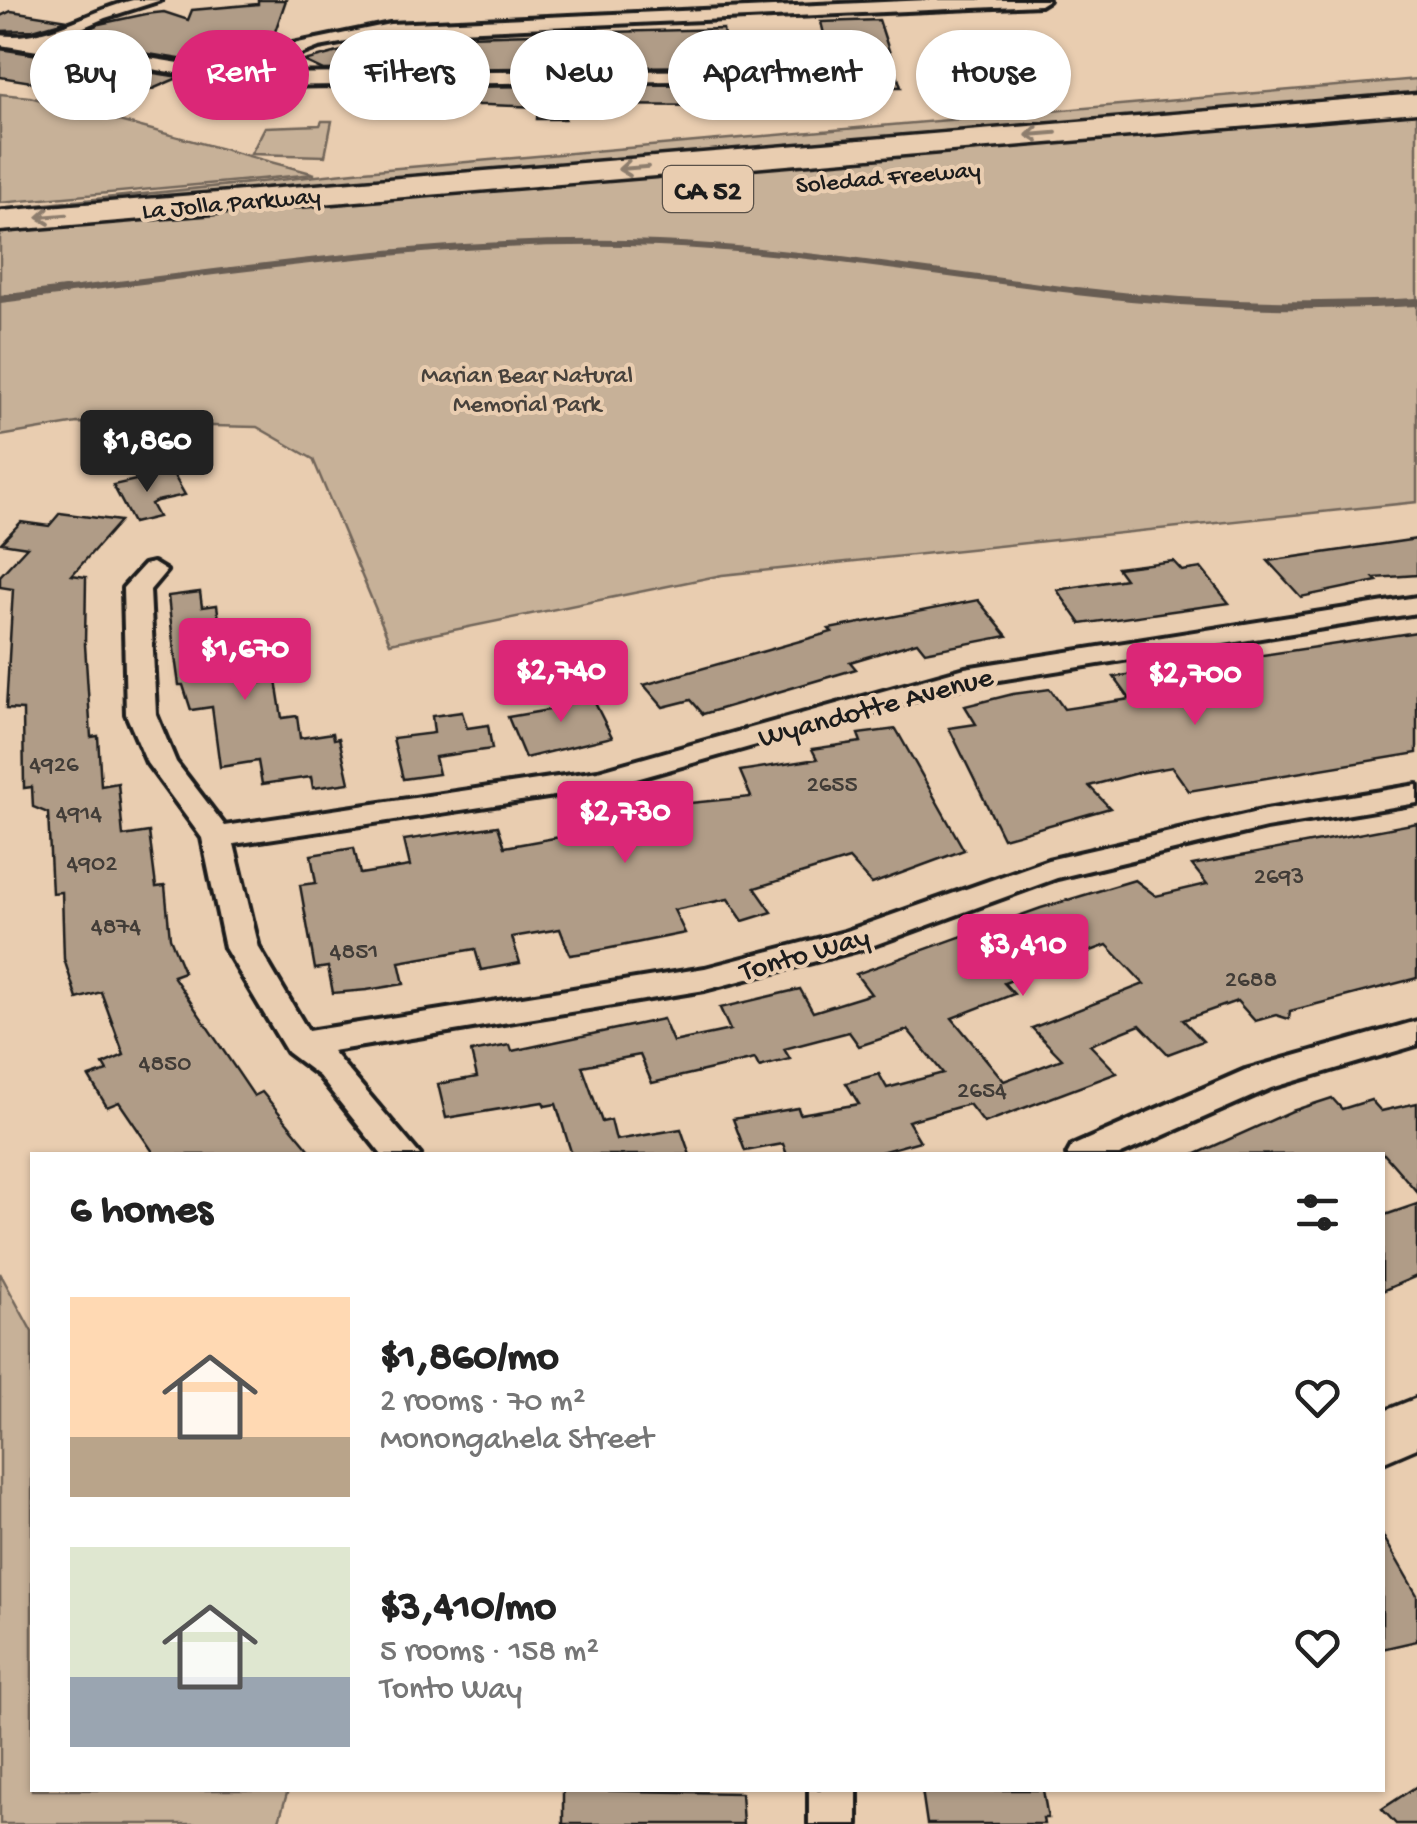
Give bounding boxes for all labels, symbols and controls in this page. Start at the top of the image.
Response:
chip: Buy [30,30,152,120]
chip: Rent [172,30,309,120]
chip: Filters [329,30,490,120]
chip: New [510,30,648,120]
chip: Apartment [668,30,896,120]
chip: House [916,30,1071,120]
one-way arrow [1025,125,1057,144]
street label: Soledad Freeway [795,157,982,202]
one-way arrow [617,158,650,177]
road number: CA 52 [663,166,753,212]
street label: La Jolla Parkway [141,183,322,228]
one-way arrow [36,207,68,226]
park label: Marian Bear Natural Memorial Park [421,363,633,421]
pin: $1,860 [66,410,228,495]
text: $1,860 [102,423,192,461]
pin: $1,670 [164,618,326,703]
text: $1,670 [201,631,289,669]
pin: $2,740 [480,640,642,725]
pin: $2,700 [1114,643,1276,728]
text: $2,740 [516,653,606,691]
text: $2,700 [1148,656,1242,694]
street label: Wyandotte Avenue [755,661,998,758]
house number: 4926 [29,752,79,781]
house number: 2655 [806,772,858,801]
pin: $2,730 [544,781,706,866]
text: $2,730 [579,794,671,832]
house number: 4914 [56,801,102,830]
house number: 4902 [67,851,117,880]
house number: 2693 [1254,864,1304,893]
house number: 4874 [91,914,141,943]
pin: $3,410 [942,914,1104,999]
street label: Tonto Way [734,921,874,992]
text: $3,410 [979,927,1067,965]
house number: 4851 [330,939,378,968]
house number: 2688 [1225,967,1277,996]
house number: 4850 [139,1051,191,1080]
house number: 2654 [957,1078,1007,1107]
icon: filters [1290,1185,1345,1240]
text: 6 homes [70,1188,213,1237]
text: $1,860/mo [380,1335,559,1384]
icon: home [150,1337,270,1457]
icon: heart [1290,1370,1345,1425]
text: 2 rooms · 70 m² [380,1384,585,1422]
text: Monongahela Street [380,1422,653,1460]
text: $3,410/mo [380,1585,556,1634]
icon: home [150,1587,270,1707]
icon: heart [1290,1620,1345,1675]
text: 5 rooms · 158 m² [380,1634,599,1672]
text: Tonto Way [380,1672,522,1710]

